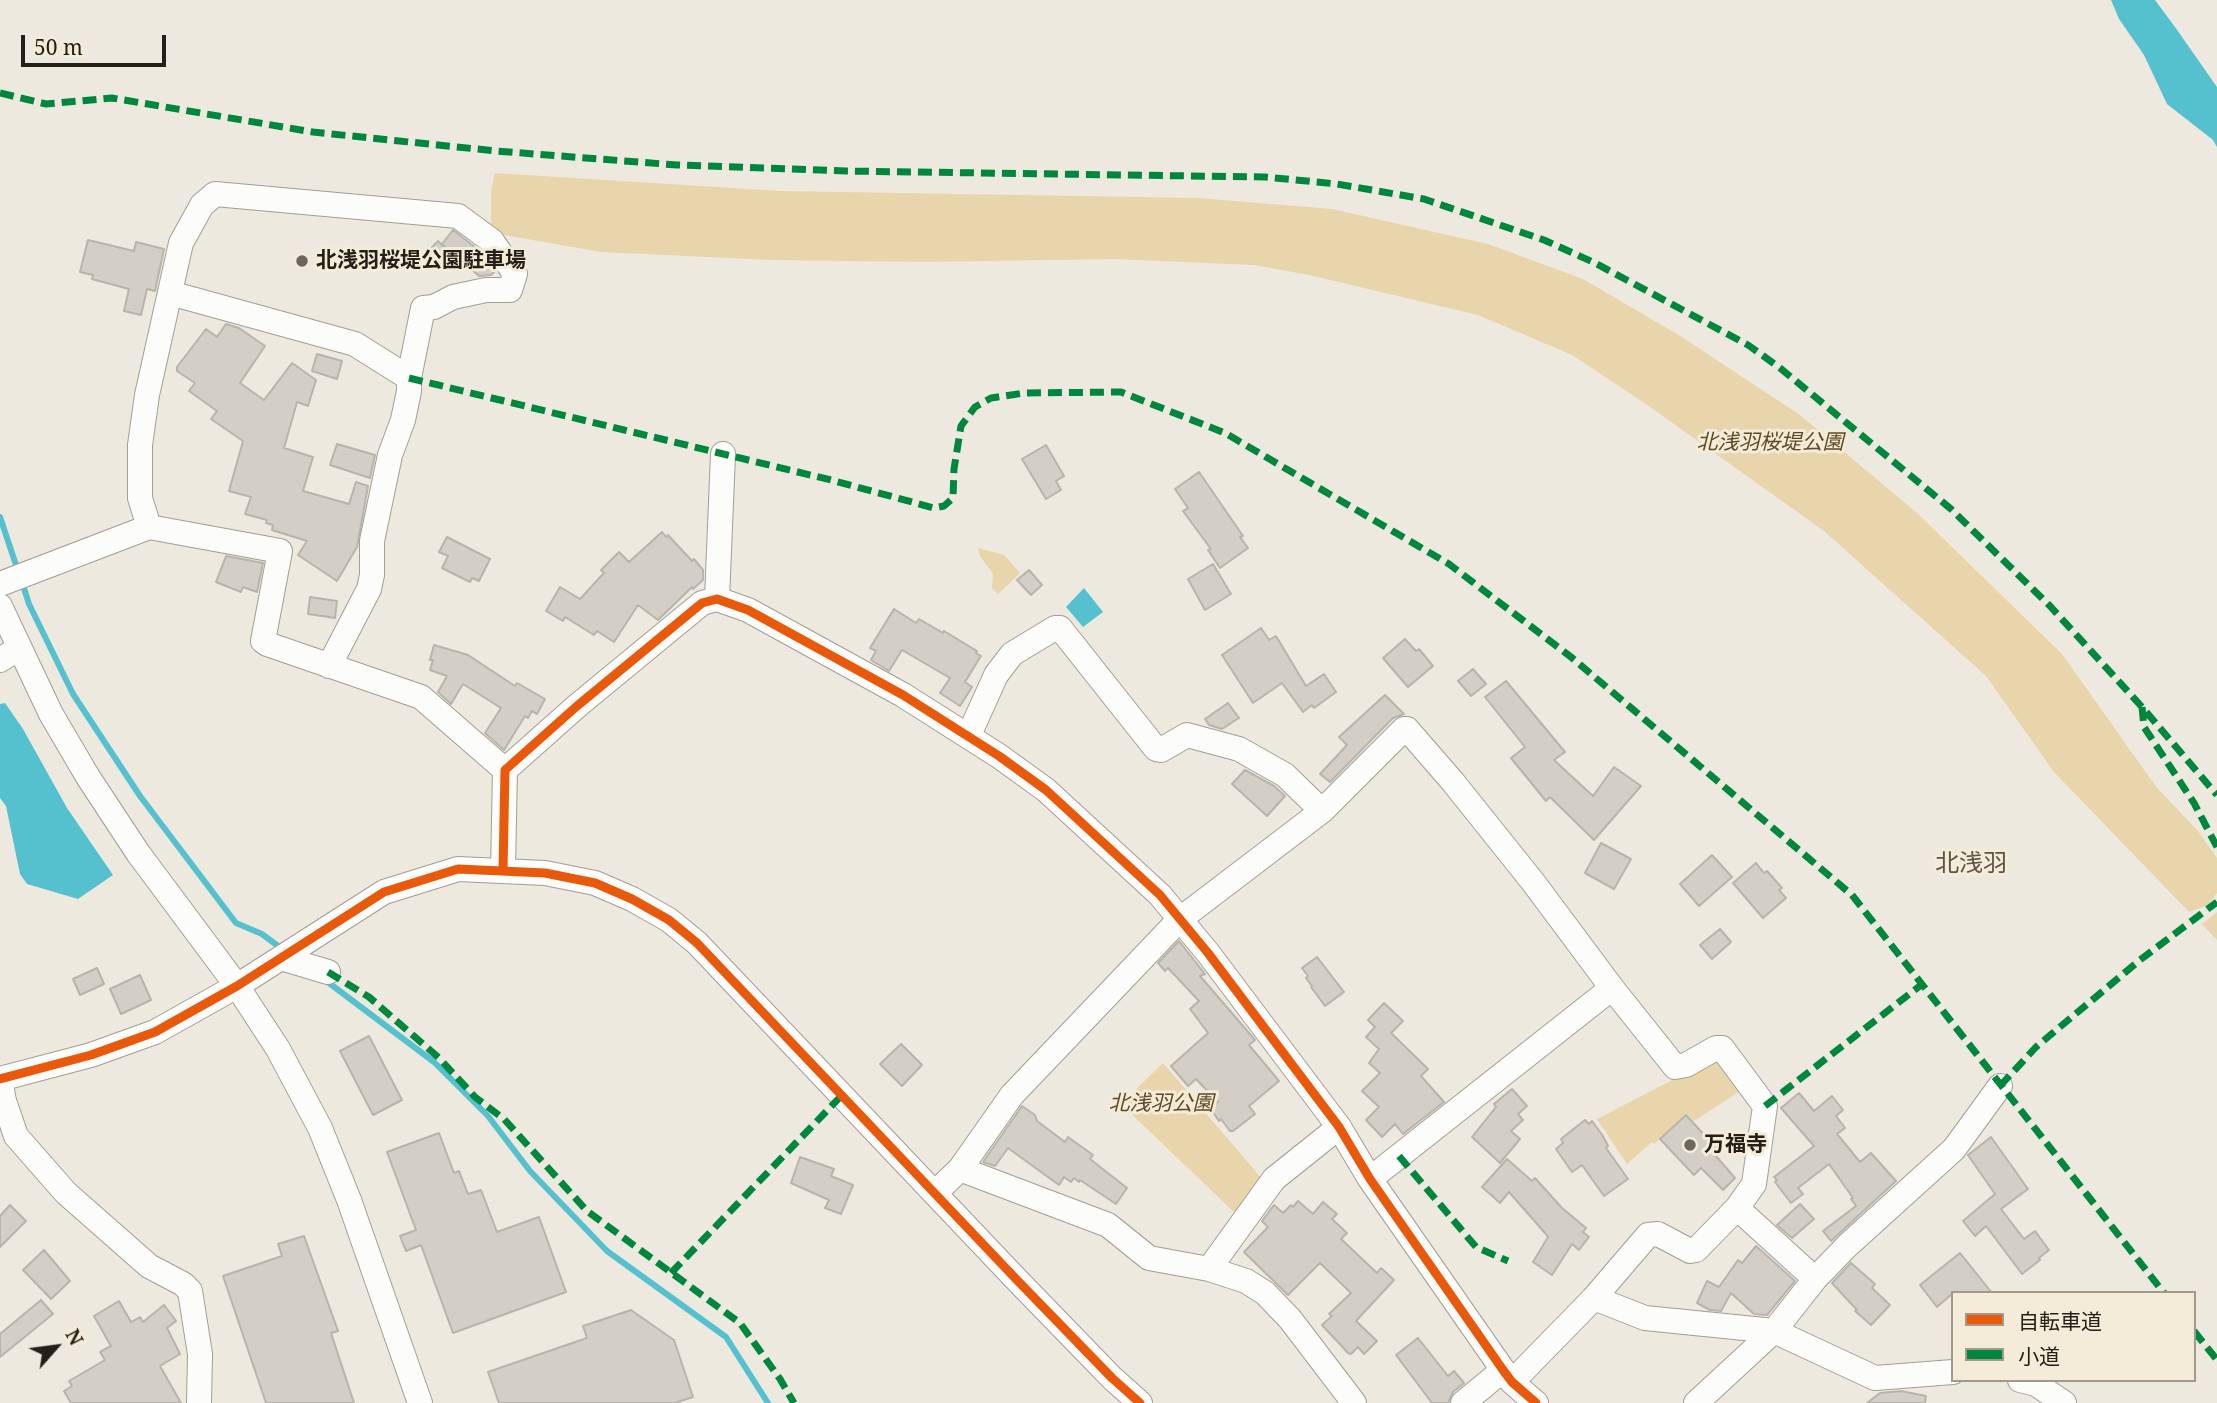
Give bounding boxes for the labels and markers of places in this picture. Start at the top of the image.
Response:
place label: 北浅羽桜堤公園駐車場 [316,248,526,274]
marker: 北浅羽桜堤公園駐車場 [294,253,310,269]
place label: 万福寺 [1704,1132,1767,1158]
marker: 万福寺 [1682,1137,1698,1153]

